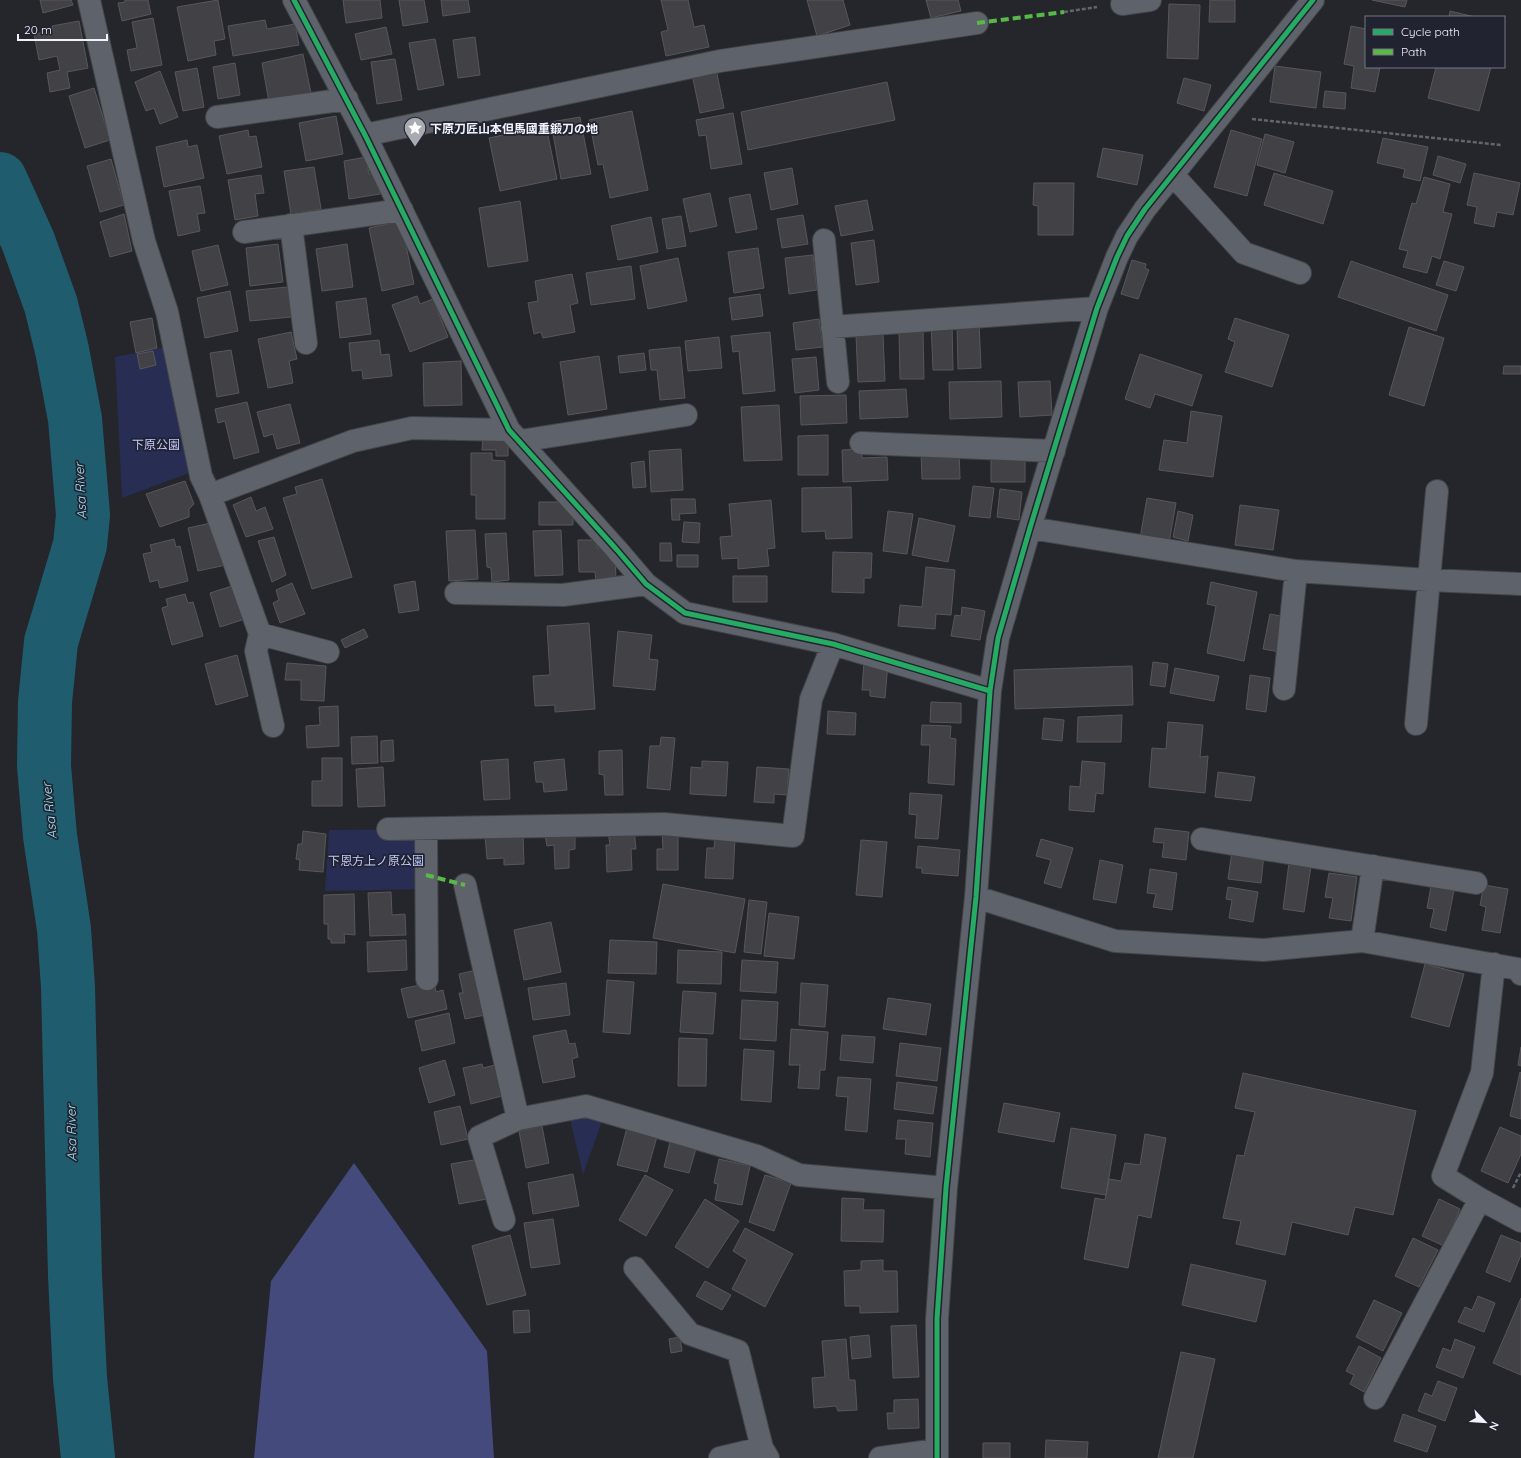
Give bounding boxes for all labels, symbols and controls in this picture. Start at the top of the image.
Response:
scale bar [18,16,107,42]
legend [1365,16,1505,68]
text: 20 m [24,22,52,37]
text: Cycle path [1401,24,1460,39]
text: Path [1401,44,1426,59]
place icon: 下原刀匠山本但馬國重鍛刀の地 [402,115,428,148]
place label: 下原刀匠山本但馬國重鍛刀の地 [430,121,598,136]
park label: 下原公園 [132,437,180,452]
water label: Asa River [70,460,89,520]
water label: Asa River [38,780,60,840]
park label: 下恩方上ノ原公園 [328,853,424,868]
water label: Asa River [62,1103,79,1161]
north arrow [1465,1402,1505,1442]
text: N [1486,1420,1502,1433]

